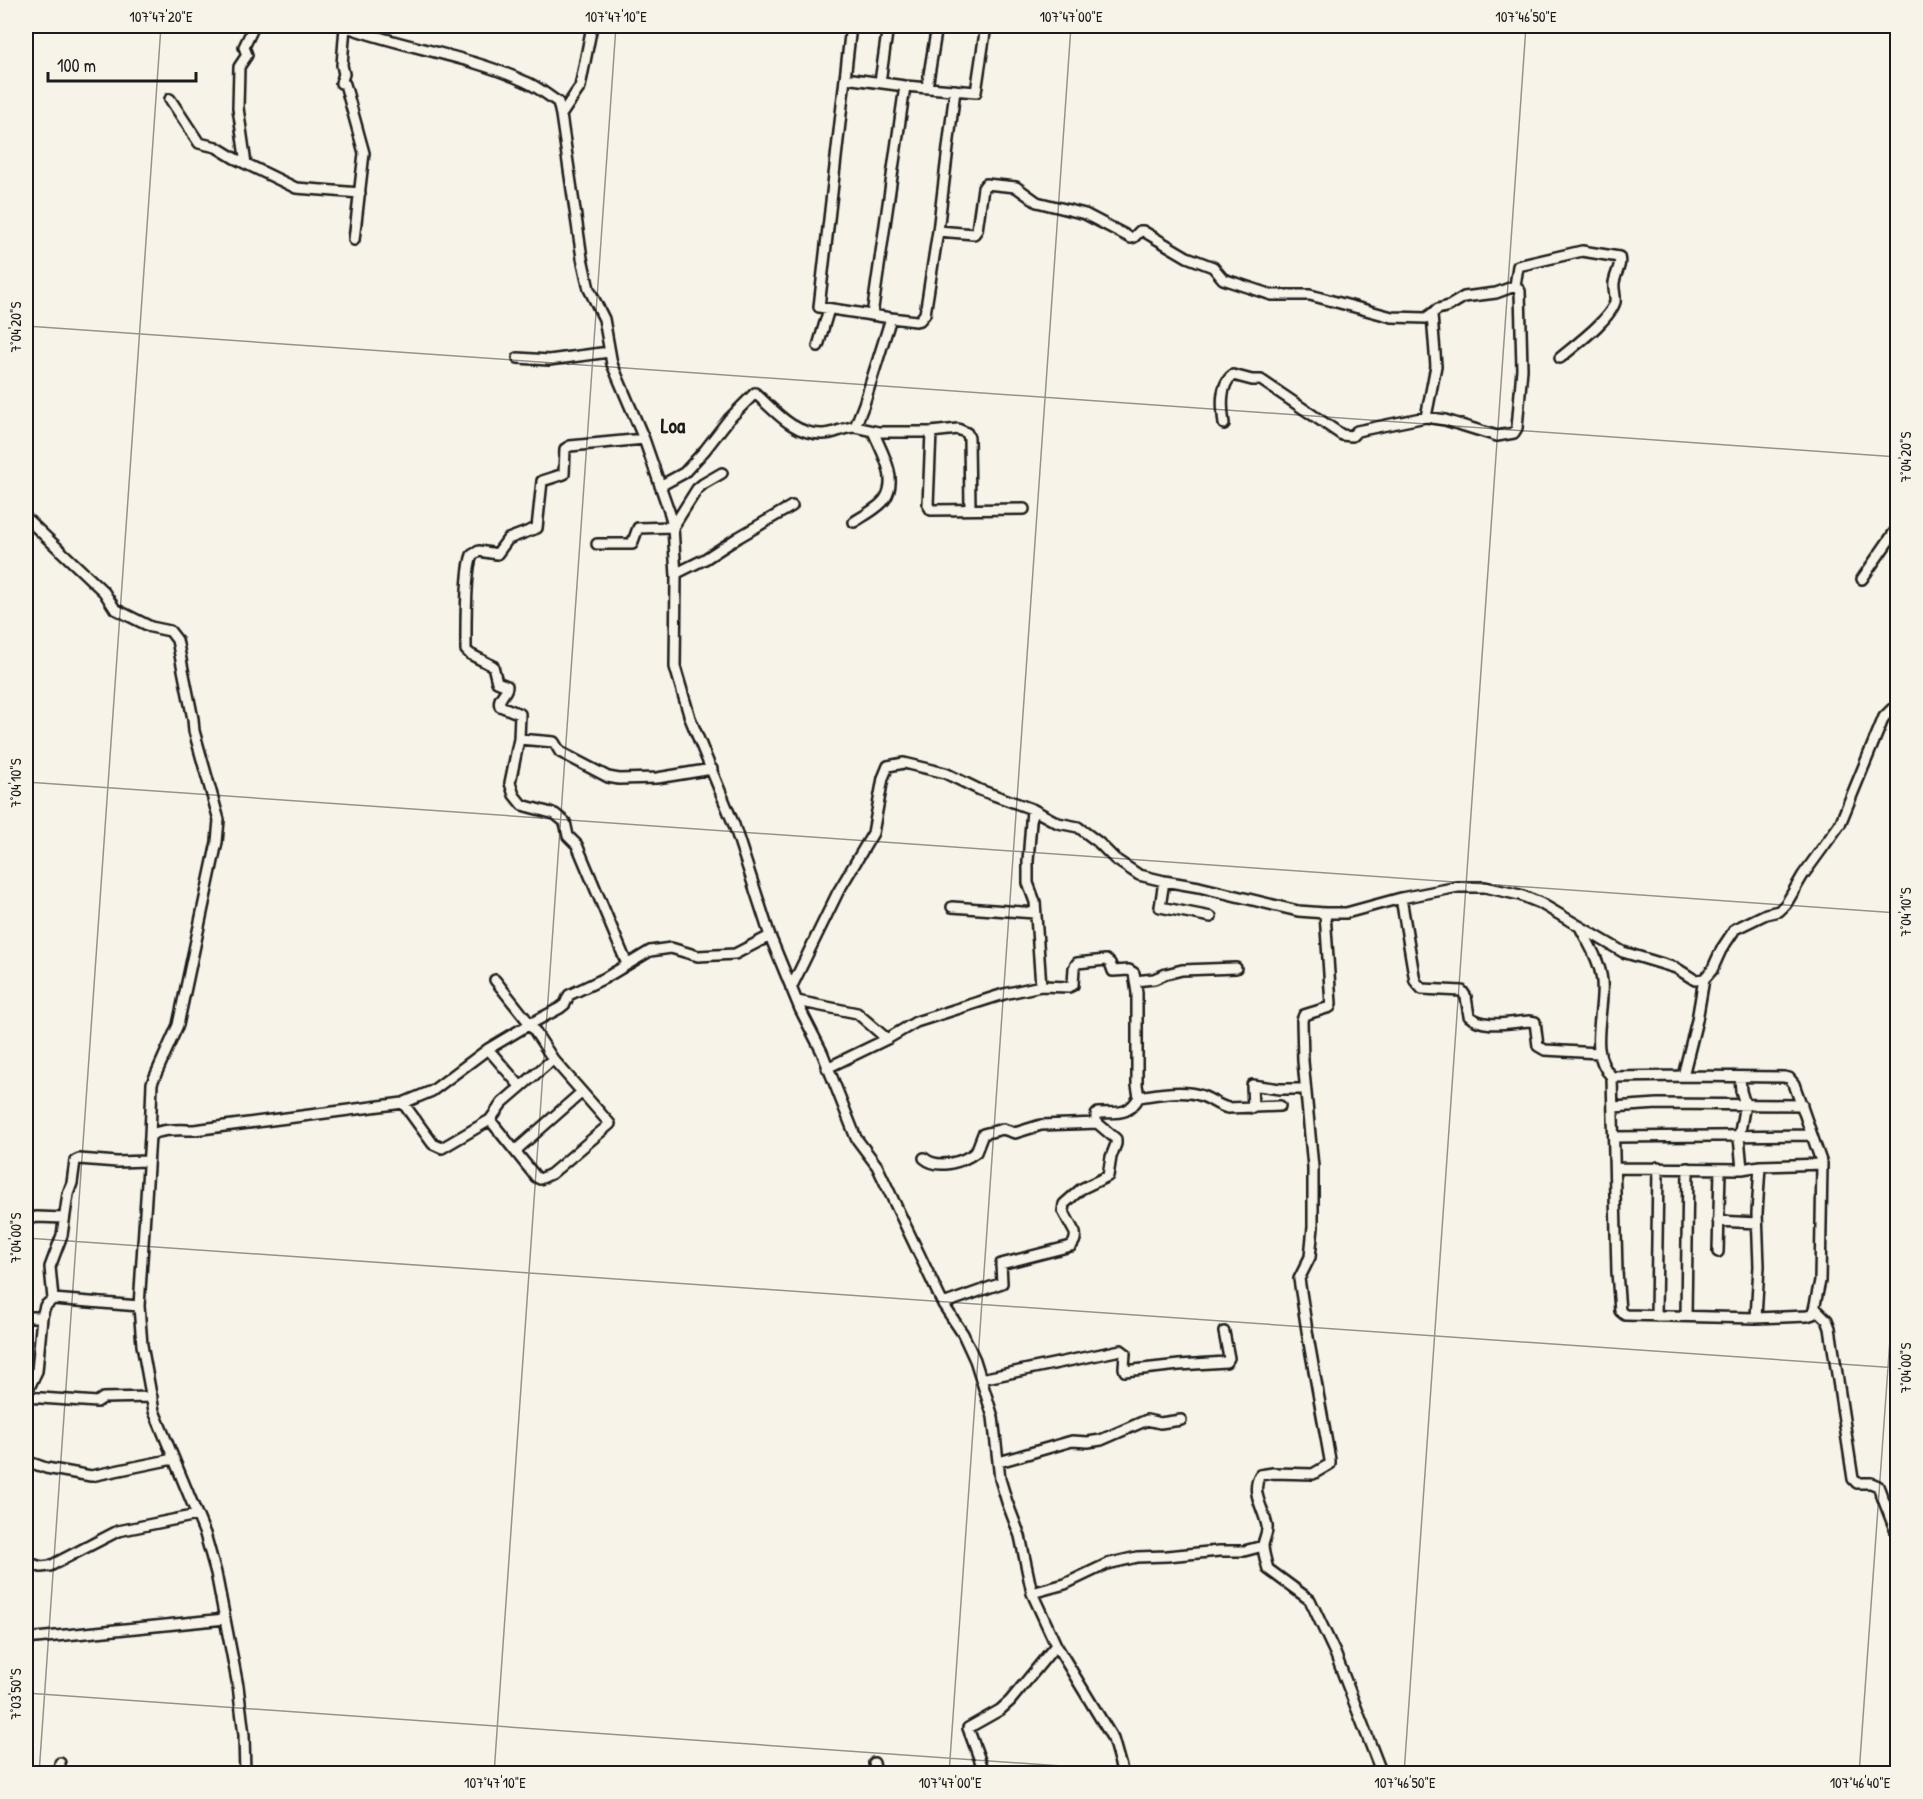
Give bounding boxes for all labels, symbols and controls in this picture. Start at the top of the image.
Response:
text: 107°47'20"E [129,6,193,27]
text: 107°47'10"E [585,6,647,27]
text: 107°47'00"E [1039,6,1103,27]
text: 107°46'50"E [1495,6,1557,27]
scale bar [48,45,196,83]
text: 100 m [57,53,96,78]
text: 7°04'20"S [5,301,26,352]
district label: Loa [661,411,686,440]
text: 7°04'20"S [1895,431,1916,482]
text: 7°04'10"S [5,758,26,808]
text: 7°04'10"S [1895,887,1916,937]
text: 7°04'00"S [5,1213,26,1263]
text: 7°04'00"S [1895,1343,1916,1393]
text: 7°03'50"S [5,1668,26,1720]
text: 107°47'10"E [464,1772,526,1793]
text: 107°47'00"E [918,1772,982,1793]
text: 107°46'50"E [1374,1772,1436,1793]
text: 107°46'40"E [1830,1772,1891,1793]

